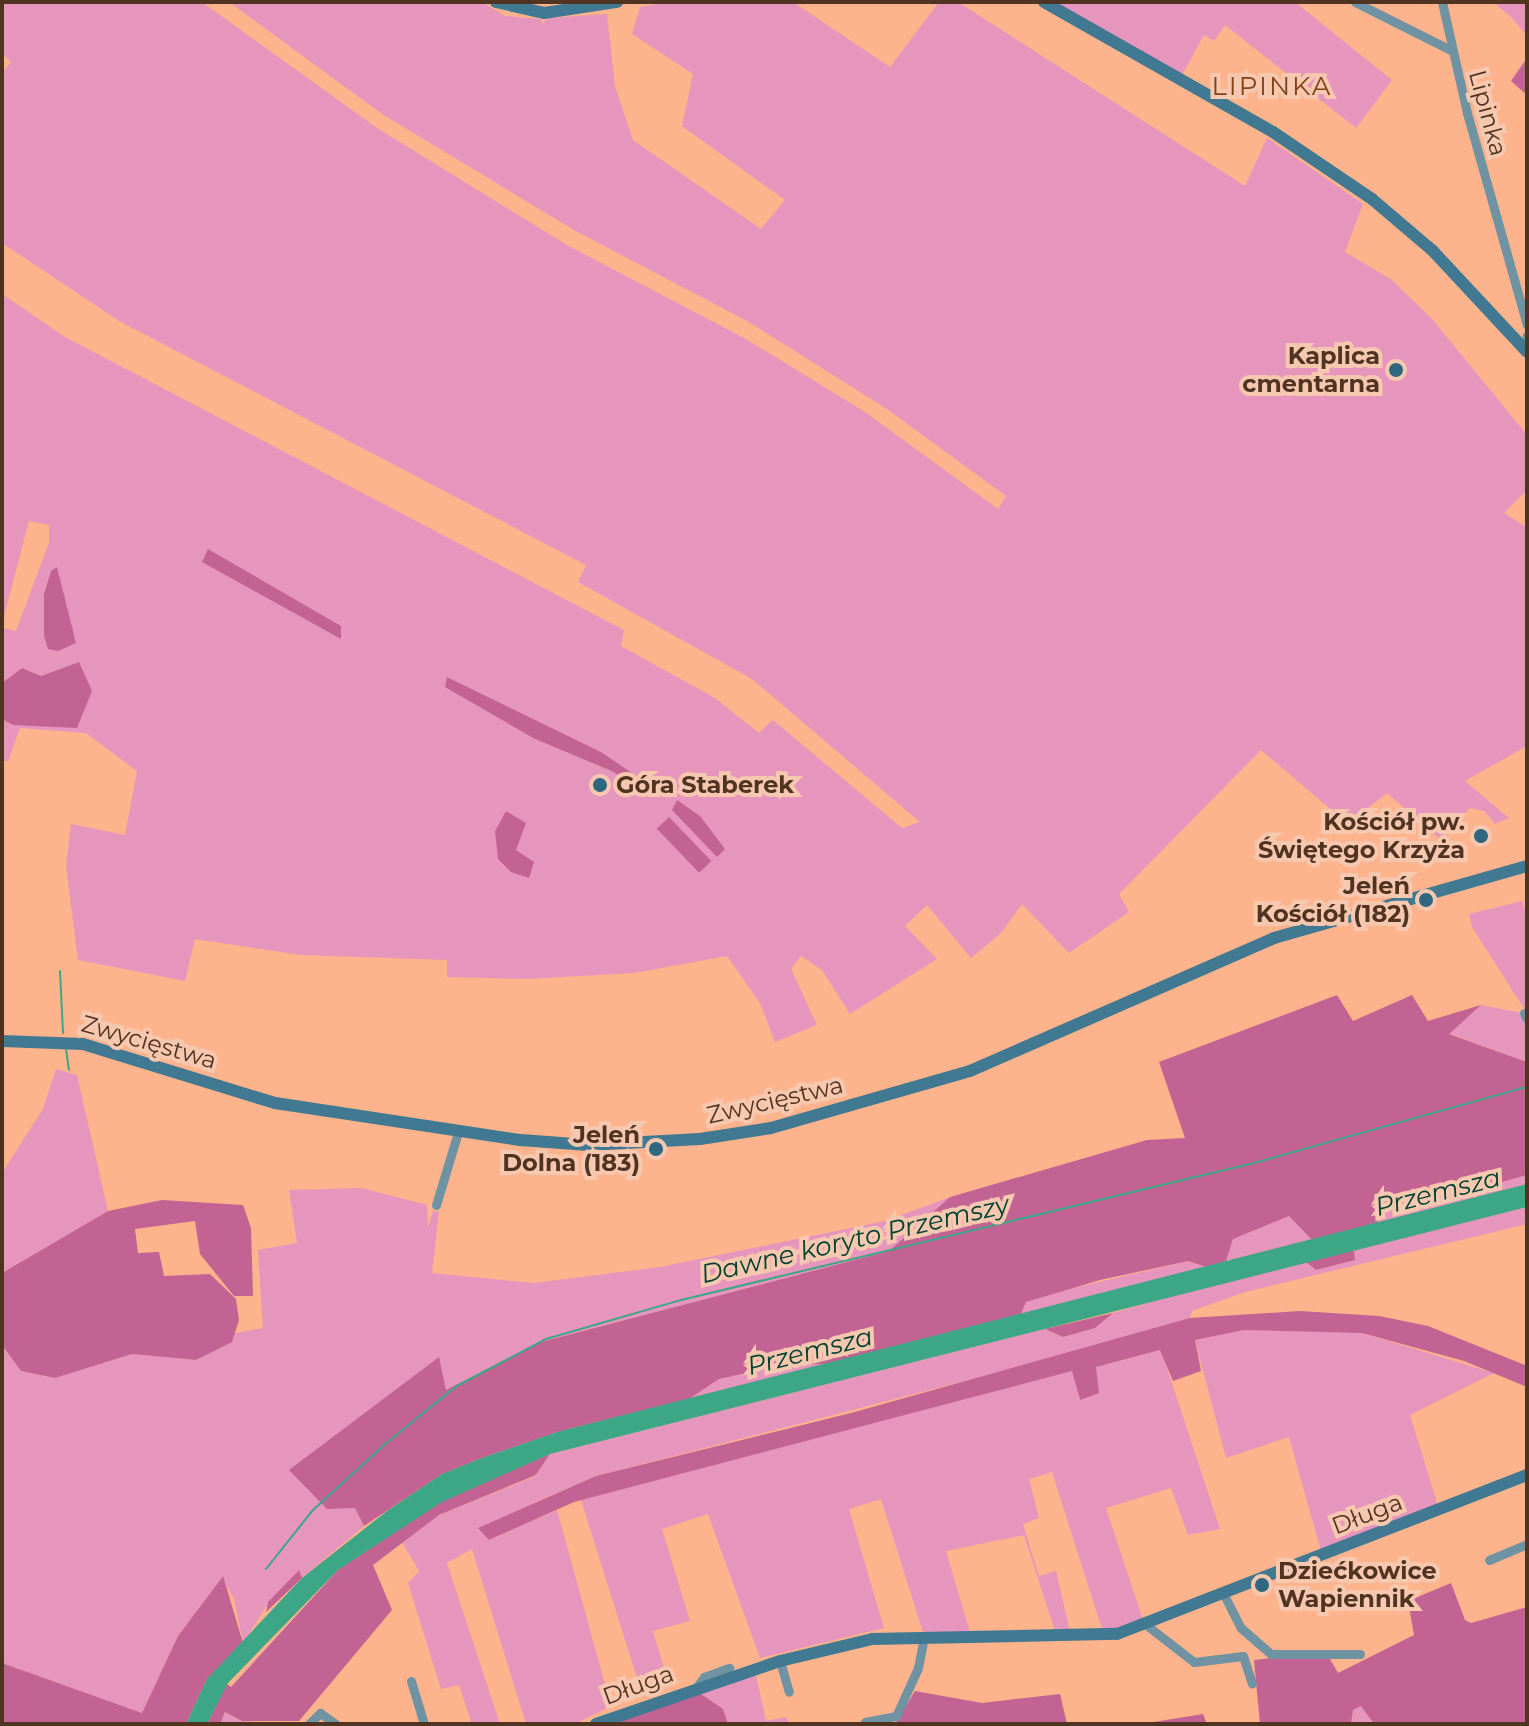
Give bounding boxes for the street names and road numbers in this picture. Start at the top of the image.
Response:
street label: Lipinka [1463,67,1513,159]
street label: Zwycięstwa [78,1009,220,1075]
street label: Zwycięstwa [704,1070,846,1130]
street label: Długa [1328,1487,1406,1541]
street label: Długa [599,1659,677,1711]

